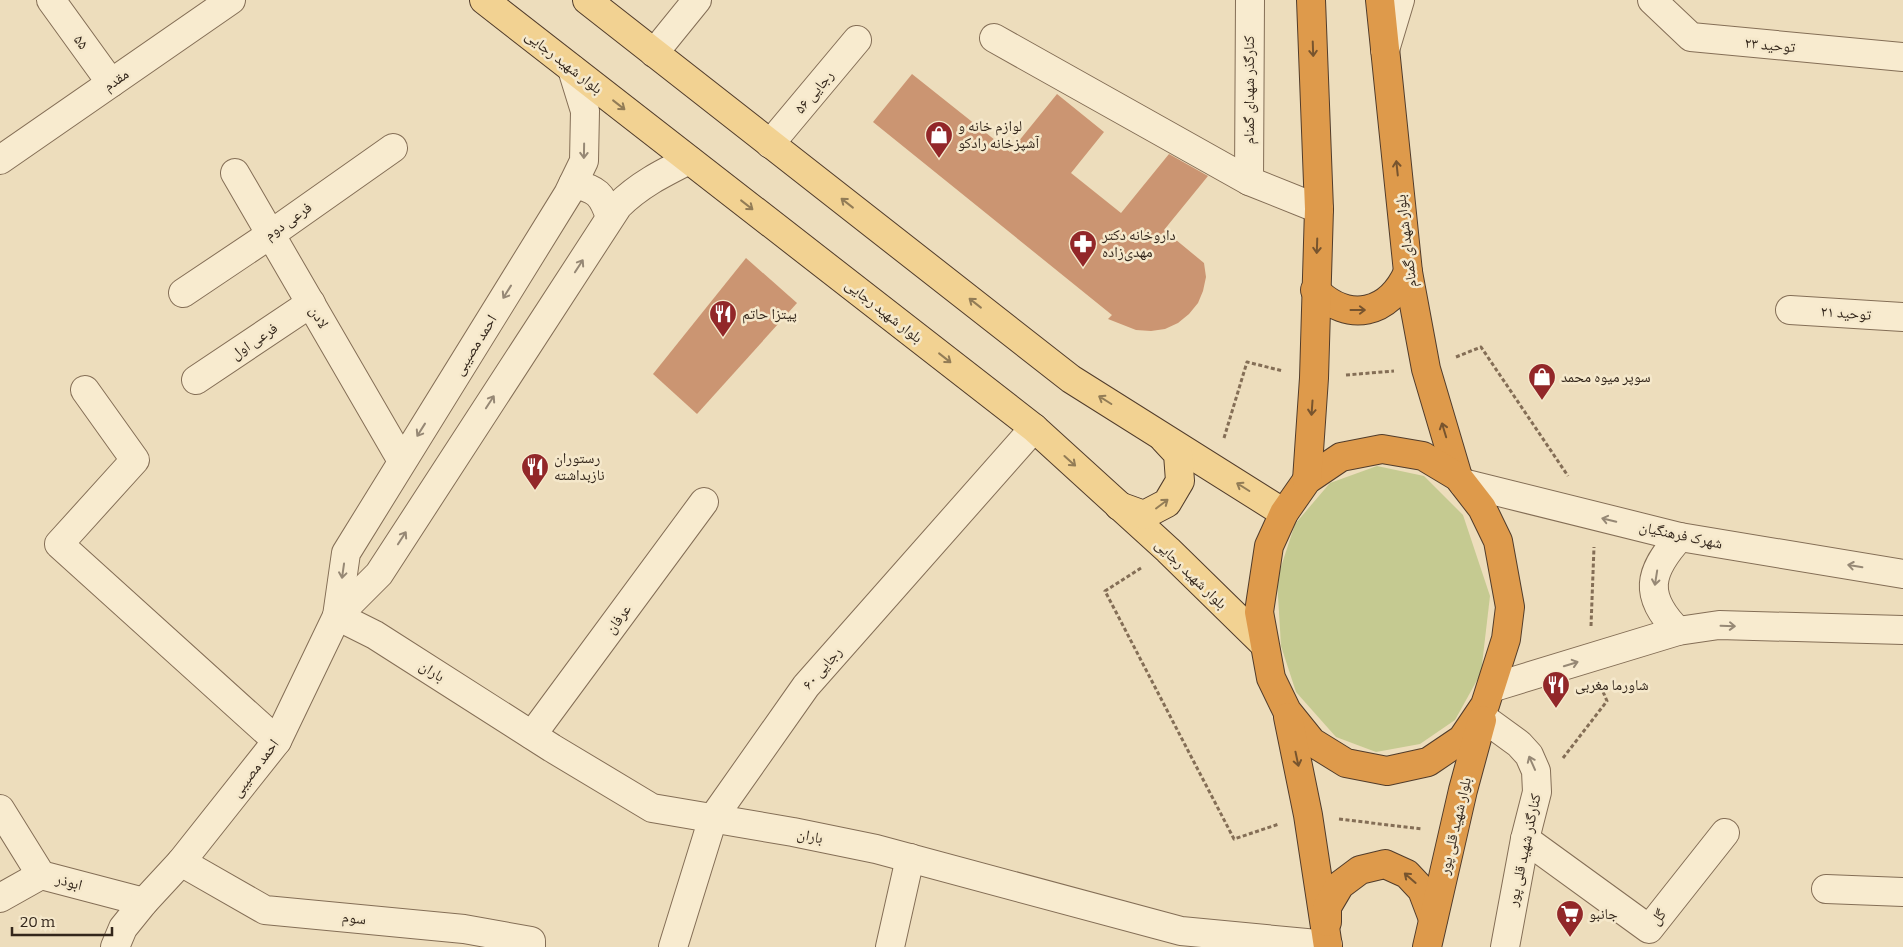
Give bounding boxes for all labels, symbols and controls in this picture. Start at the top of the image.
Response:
street label: بلوار شهید رجایی [521,26,606,98]
street label: ۵۵ [70,31,92,53]
street label: توحید ۲۳ [1744,34,1797,56]
street label: کنارگذر شهدای گمنام [1240,36,1259,144]
one-way arrow [1308,40,1317,56]
street label: مقدم [100,65,133,96]
street label: رجایی ۵۶ [791,66,838,118]
one-way arrow [612,100,625,111]
place label: لوازم خانه و آشپزخانه رادکو [958,117,1040,152]
shop icon: لوازم خانه و آشپزخانه رادکو [924,120,954,159]
one-way arrow [579,142,589,159]
one-way arrow [1392,160,1402,176]
street label: بلوار شهدای گمنام [1391,193,1422,289]
street label: فرعی دوم [261,198,316,245]
one-way arrow [841,198,854,209]
one-way arrow [740,200,754,210]
place label: داروخانه دکتر مهدی‌زاده [1101,226,1176,262]
pharmacy icon: داروخانه دکتر مهدی‌زاده [1068,229,1098,268]
one-way arrow [1313,238,1322,254]
one-way arrow [574,259,584,273]
street label: بلوار شهید رجایی [841,275,926,347]
one-way arrow [502,285,512,299]
one-way arrow [968,298,982,308]
restaurant icon: پیتزا حاتم [708,299,738,338]
street label: توحید ۲۱ [1820,302,1873,324]
street label: لادن [305,303,332,332]
place label: پیتزا حاتم [742,305,797,324]
one-way arrow [1350,305,1366,315]
street label: احمد مصیبی [449,311,502,379]
street label: فرعی اول [227,319,281,364]
one-way arrow [938,353,951,364]
shop icon: سوپر میوه محمد [1527,362,1557,401]
place label: سوپر میوه محمد [1561,368,1651,386]
one-way arrow [485,395,495,409]
one-way arrow [1099,395,1113,405]
one-way arrow [1307,400,1317,416]
one-way arrow [416,423,426,437]
one-way arrow [1439,423,1449,439]
place label: رستوران نازبداشته [554,449,605,484]
restaurant icon: رستوران نازبداشته [520,452,550,491]
one-way arrow [1064,455,1077,467]
one-way arrow [1236,481,1250,491]
one-way arrow [1156,499,1169,510]
one-way arrow [1602,515,1618,524]
street label: شهرک فرهنگیان [1637,517,1724,554]
one-way arrow [396,531,407,545]
street label: بلوار شهید رجایی [1151,535,1231,613]
one-way arrow [1847,561,1863,571]
one-way arrow [338,563,348,579]
one-way arrow [1650,569,1660,585]
street label: عرفان [601,600,636,638]
one-way arrow [1720,621,1736,630]
street label: رجایی ۶۰ [798,643,846,694]
street label: باران [416,656,448,686]
one-way arrow [1563,658,1579,668]
restaurant icon: شاورما مغربی [1541,670,1571,709]
place label: شاورما مغربی [1575,676,1649,695]
street label: احمد مصیبی [227,735,283,801]
one-way arrow [1292,750,1302,766]
one-way arrow [1527,756,1537,771]
street label: بلوار شهید قلی پور [1435,775,1476,878]
street label: کنارگذر شهید قلی پور [1503,792,1546,909]
street label: باران [795,825,825,848]
street label: ابوذر [53,870,84,894]
one-way arrow [1403,872,1416,884]
supermarket icon: جانبو [1555,899,1585,938]
scale bar [12,904,112,936]
place label: جانبو [1589,905,1618,923]
street label: گل [1646,905,1671,929]
street label: سوم [341,908,367,929]
text: 20 m [20,913,56,931]

